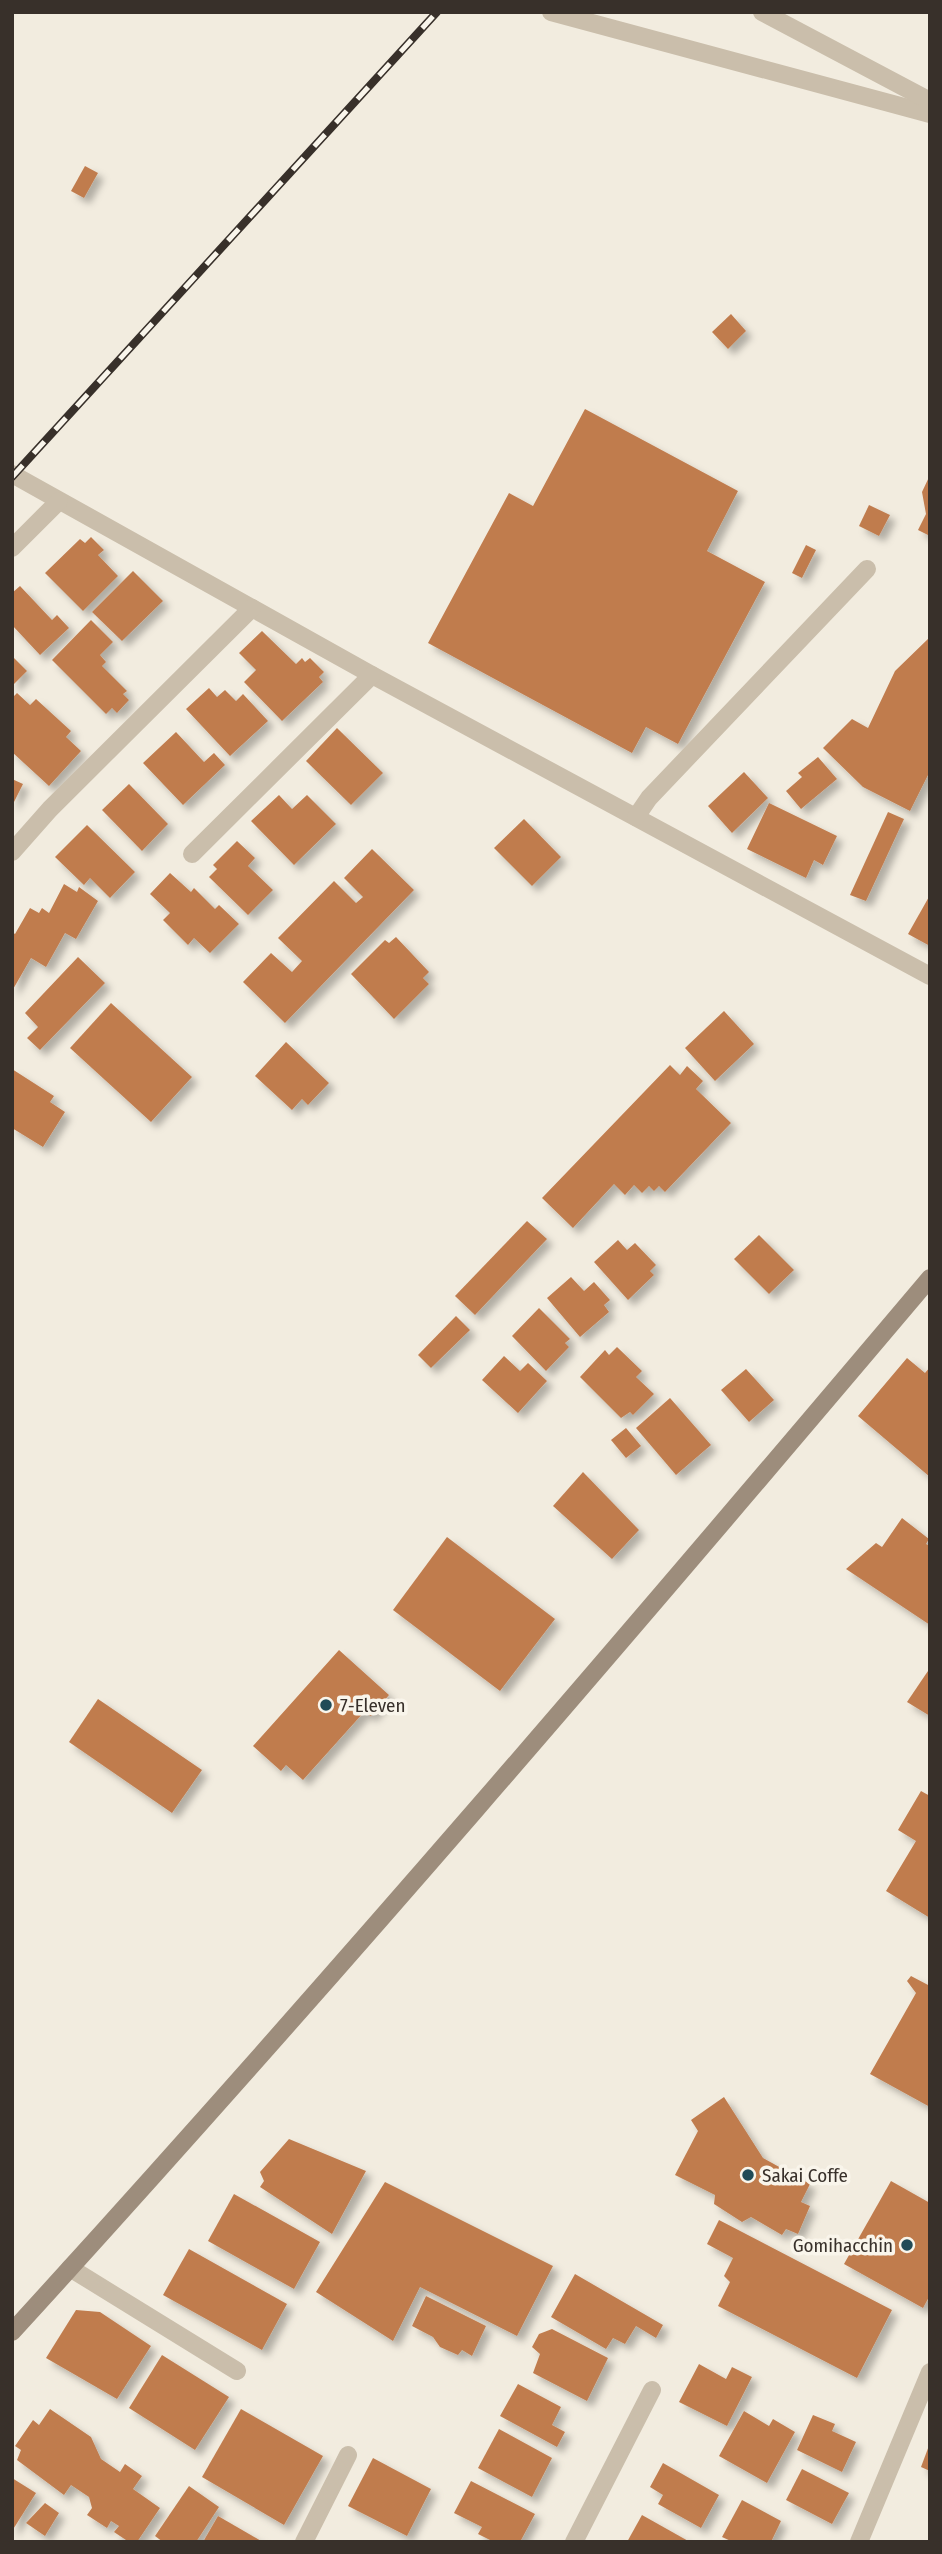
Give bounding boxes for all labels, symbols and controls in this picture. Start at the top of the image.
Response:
place label: 7-Eleven [340,1694,406,1717]
marker: 7-Eleven [318,1697,334,1713]
place label: Sakai Coffe [762,2164,848,2187]
marker: Sakai Coffe [740,2167,756,2183]
place label: Gomihacchin [793,2234,893,2257]
marker: Gomihacchin [899,2237,915,2253]

